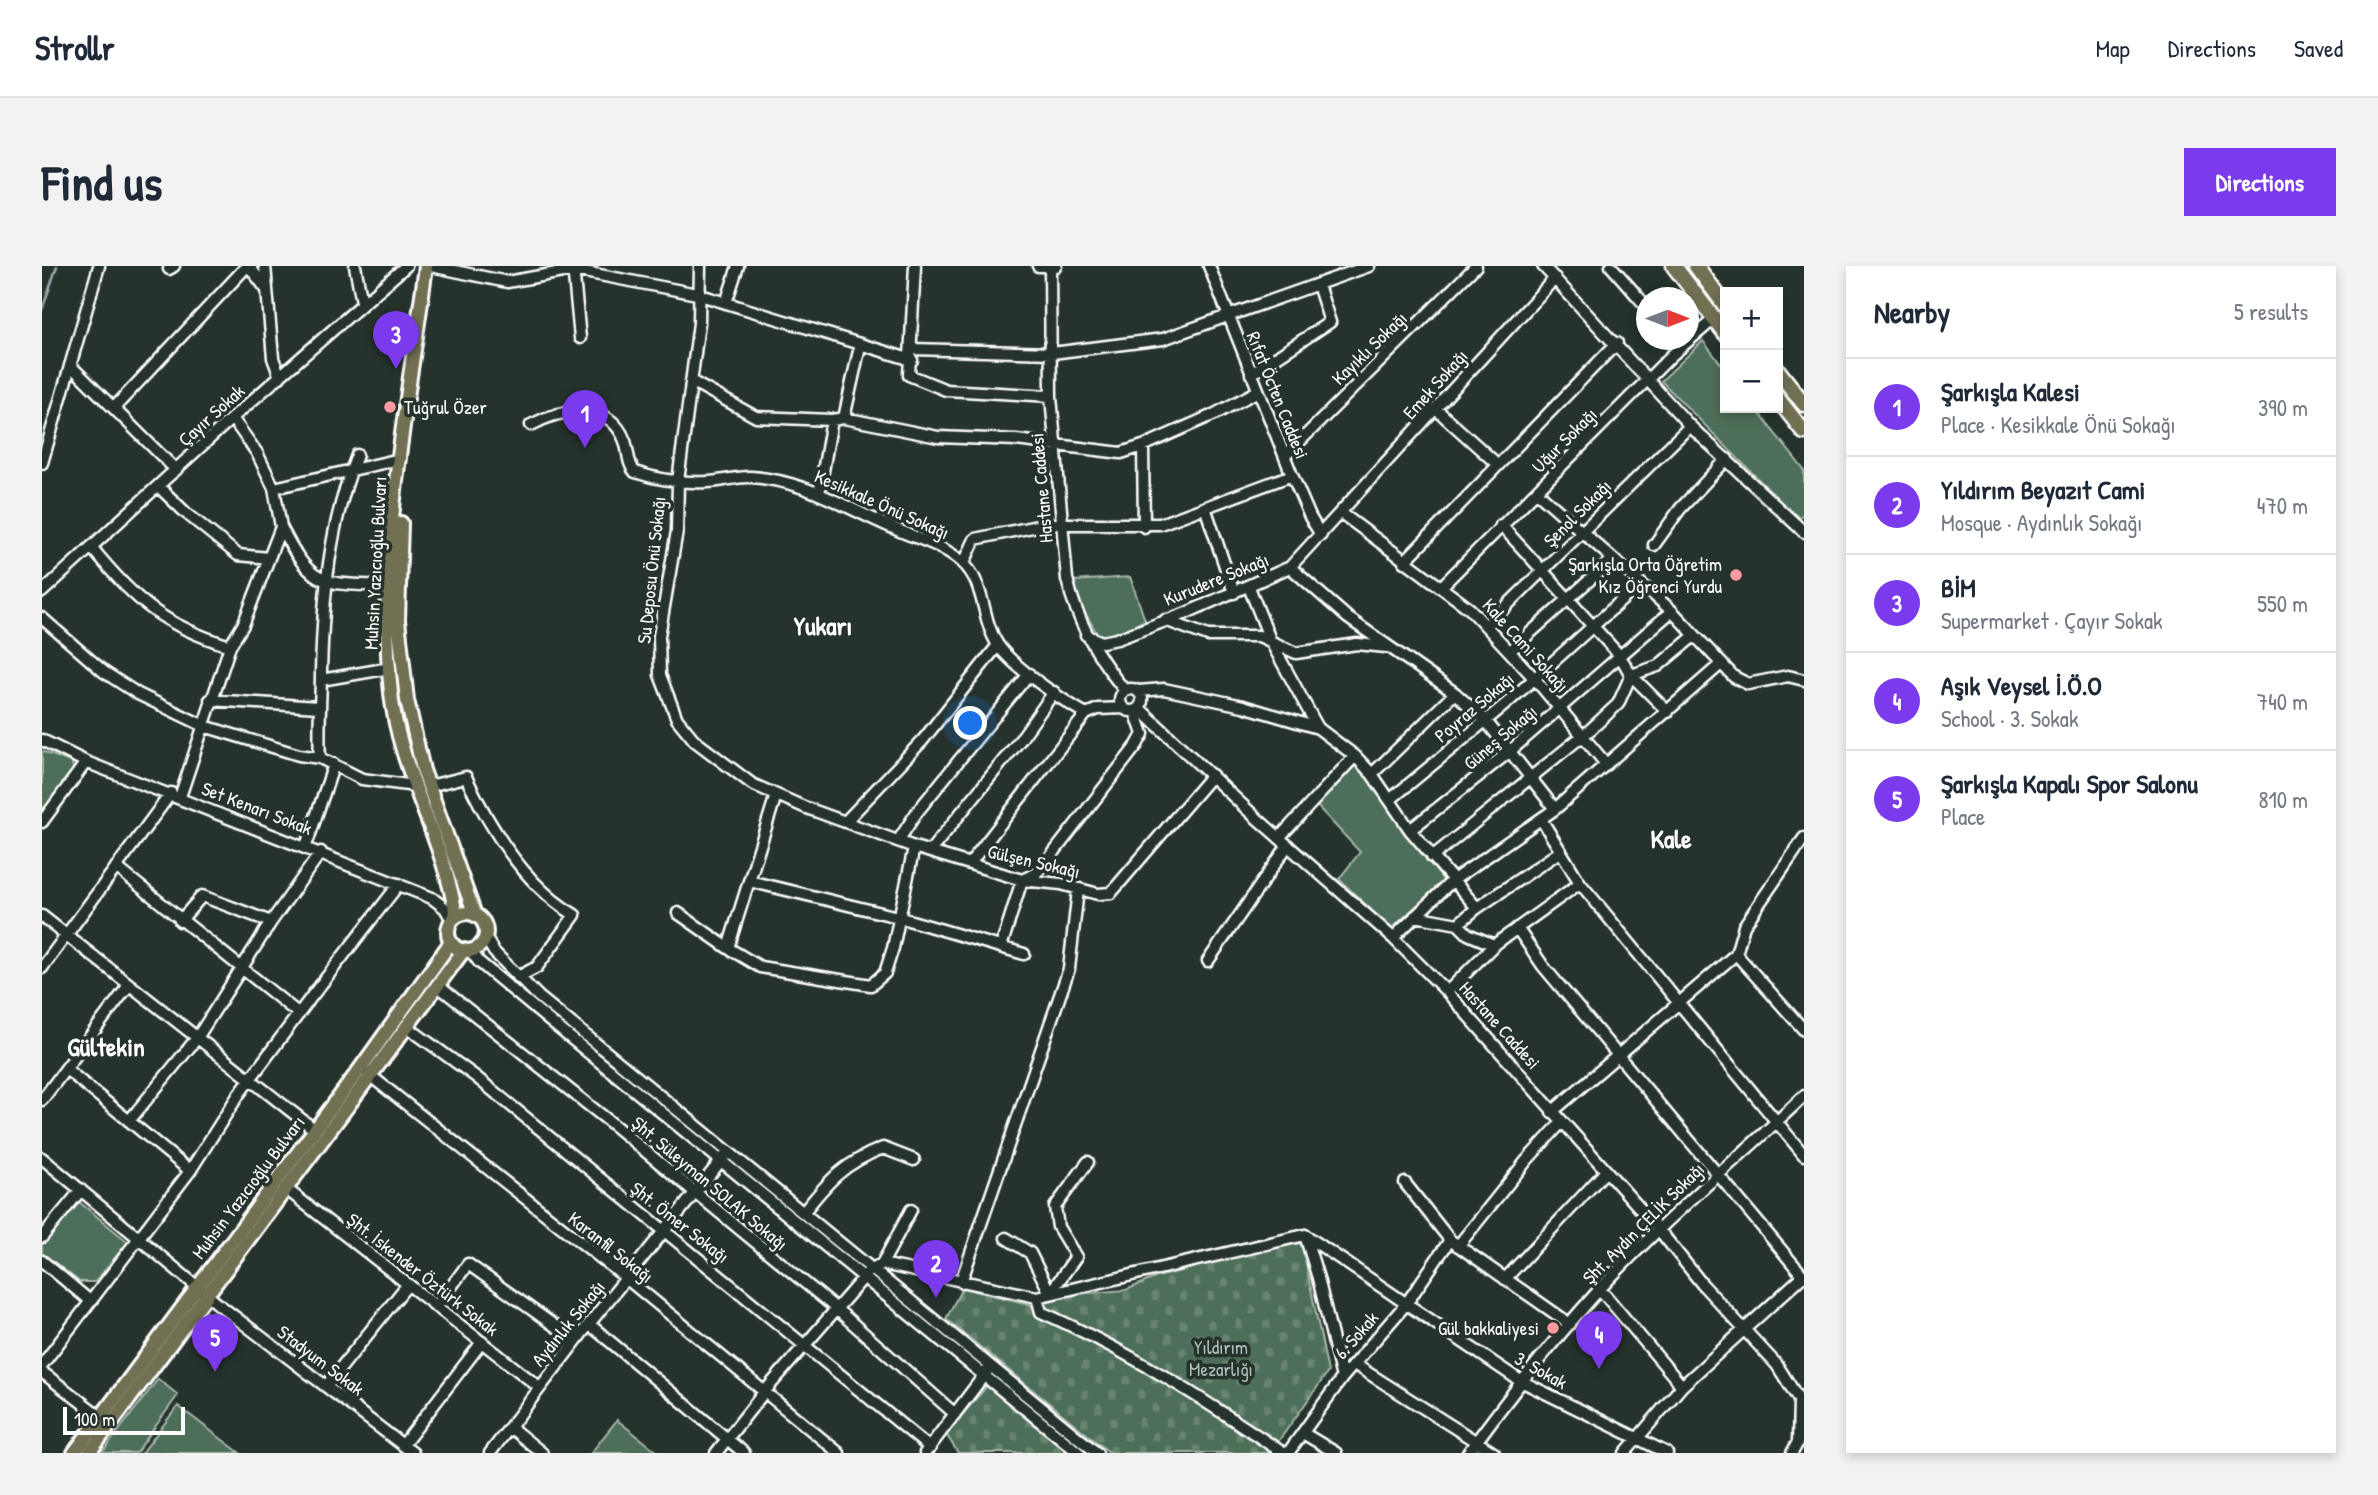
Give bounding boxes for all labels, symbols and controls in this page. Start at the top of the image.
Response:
text: Strollr [35,26,114,70]
text: Map [2096,32,2130,64]
text: Directions [2168,32,2256,64]
text: Saved [2294,32,2343,64]
button: Directions [2184,148,2336,216]
text: Find us [42,149,162,215]
north arrow [1636,287,1699,350]
map controls [1720,287,1783,413]
button: + [1720,287,1783,350]
text: Nearby [1874,292,1950,332]
text: 5 results [2234,296,2308,327]
street label: Kayıklı Sokağı [1326,305,1412,391]
pin: 3 [373,311,419,369]
street label: Rıfat Öcten Caddesi [1241,328,1315,462]
street label: Emek Sokağı [1397,344,1473,424]
button: − [1720,350,1783,413]
text: Şarkışla Kalesi [1941,374,2080,409]
street label: Çayır Sokak [172,378,250,452]
pin: 1 [562,390,608,448]
text: 1 [1893,392,1901,423]
text: 390 m [2258,392,2308,423]
place label: Tuğrul Özer [404,394,488,420]
marker: Tuğrul Özer [382,399,398,415]
street label: Uğur Sokağı [1526,402,1602,478]
text: Place · Kesikkale Önü Sokağı [1941,409,2176,440]
street label: Hastane Caddesi [1023,432,1059,544]
street label: Kesikkale Önü Sokağı [811,463,953,545]
text: Yıldırım Beyazıt Cami [1941,472,2145,507]
street label: Şenol Sokağı [1537,473,1617,553]
street label: Muhsin Yazıcıoğlu Bulvarı [357,476,393,650]
text: 2 [1892,490,1902,521]
text: 470 m [2257,490,2308,521]
street label: Su Deposu Önü Sokağı [630,495,672,645]
text: Mosque · Aydınlık Sokağı [1941,507,2142,538]
street label: Kurudere Sokağı [1160,546,1272,612]
place label: Şarkışla Orta Öğretim Kız Öğrenci Yurdu [1568,551,1722,599]
marker: Şarkışla Orta Öğretim Kız Öğrenci Yurdu [1728,567,1744,583]
text: BİM [1941,570,1976,605]
text: 3 [1892,588,1902,619]
text: 550 m [2257,588,2308,619]
street label: Kale Cami Sokağı [1477,592,1575,698]
text: Supermarket · Çayır Sokak [1941,605,2163,636]
district label: Yukarı [794,608,852,643]
street label: Poyraz Sokağı [1429,666,1519,748]
text: Aşık Veysel İ.Ö.O [1941,668,2102,703]
text: 4 [1893,686,1901,717]
text: 740 m [2257,686,2308,717]
street label: Güneş Sokağı [1458,698,1542,776]
text: School · 3. Sokak [1941,703,2078,734]
your location [953,706,987,740]
text: Şarkışla Kapalı Spor Salonu [1941,766,2198,801]
street label: Set Kenarı Sokak [198,775,316,841]
text: 5 [1892,784,1902,815]
text: 810 m [2258,784,2308,815]
text: Place [1941,801,1985,832]
district label: Kale [1650,821,1692,856]
street label: Gülşen Sokağı [985,838,1083,884]
street label: Hastane Caddesi [1454,975,1546,1075]
district label: Gültekin [67,1029,145,1064]
street label: Muhsin Yazıcıoğlu Bulvarı [185,1110,311,1264]
street label: Şht. Süleyman SOLAK Sokağı [626,1110,794,1256]
street label: Şht. Aydın ÇELİK Sokağı [1576,1156,1710,1290]
street label: Şht. Ömer Sokağı [625,1175,735,1269]
street label: Karanfil Sokağı [563,1205,659,1289]
street label: Şht. İskender Öztürk Sokak [342,1206,504,1342]
pin: 2 [913,1240,959,1298]
street label: Aydınlık Sokağı [525,1275,611,1371]
street label: 6. Sokak [1328,1305,1384,1365]
pin: 4 [1576,1311,1622,1369]
pin: 5 [192,1314,238,1372]
place label: Gül bakkaliyesi [1438,1315,1539,1341]
street label: Stadyum Sokak [272,1319,370,1401]
marker: Gül bakkaliyesi [1545,1320,1561,1336]
park label: Yıldırım Mezarlığı [1189,1334,1253,1382]
street label: 3. Sokak [1510,1345,1572,1395]
scale bar [63,1404,186,1436]
text: 100 m [74,1406,115,1432]

